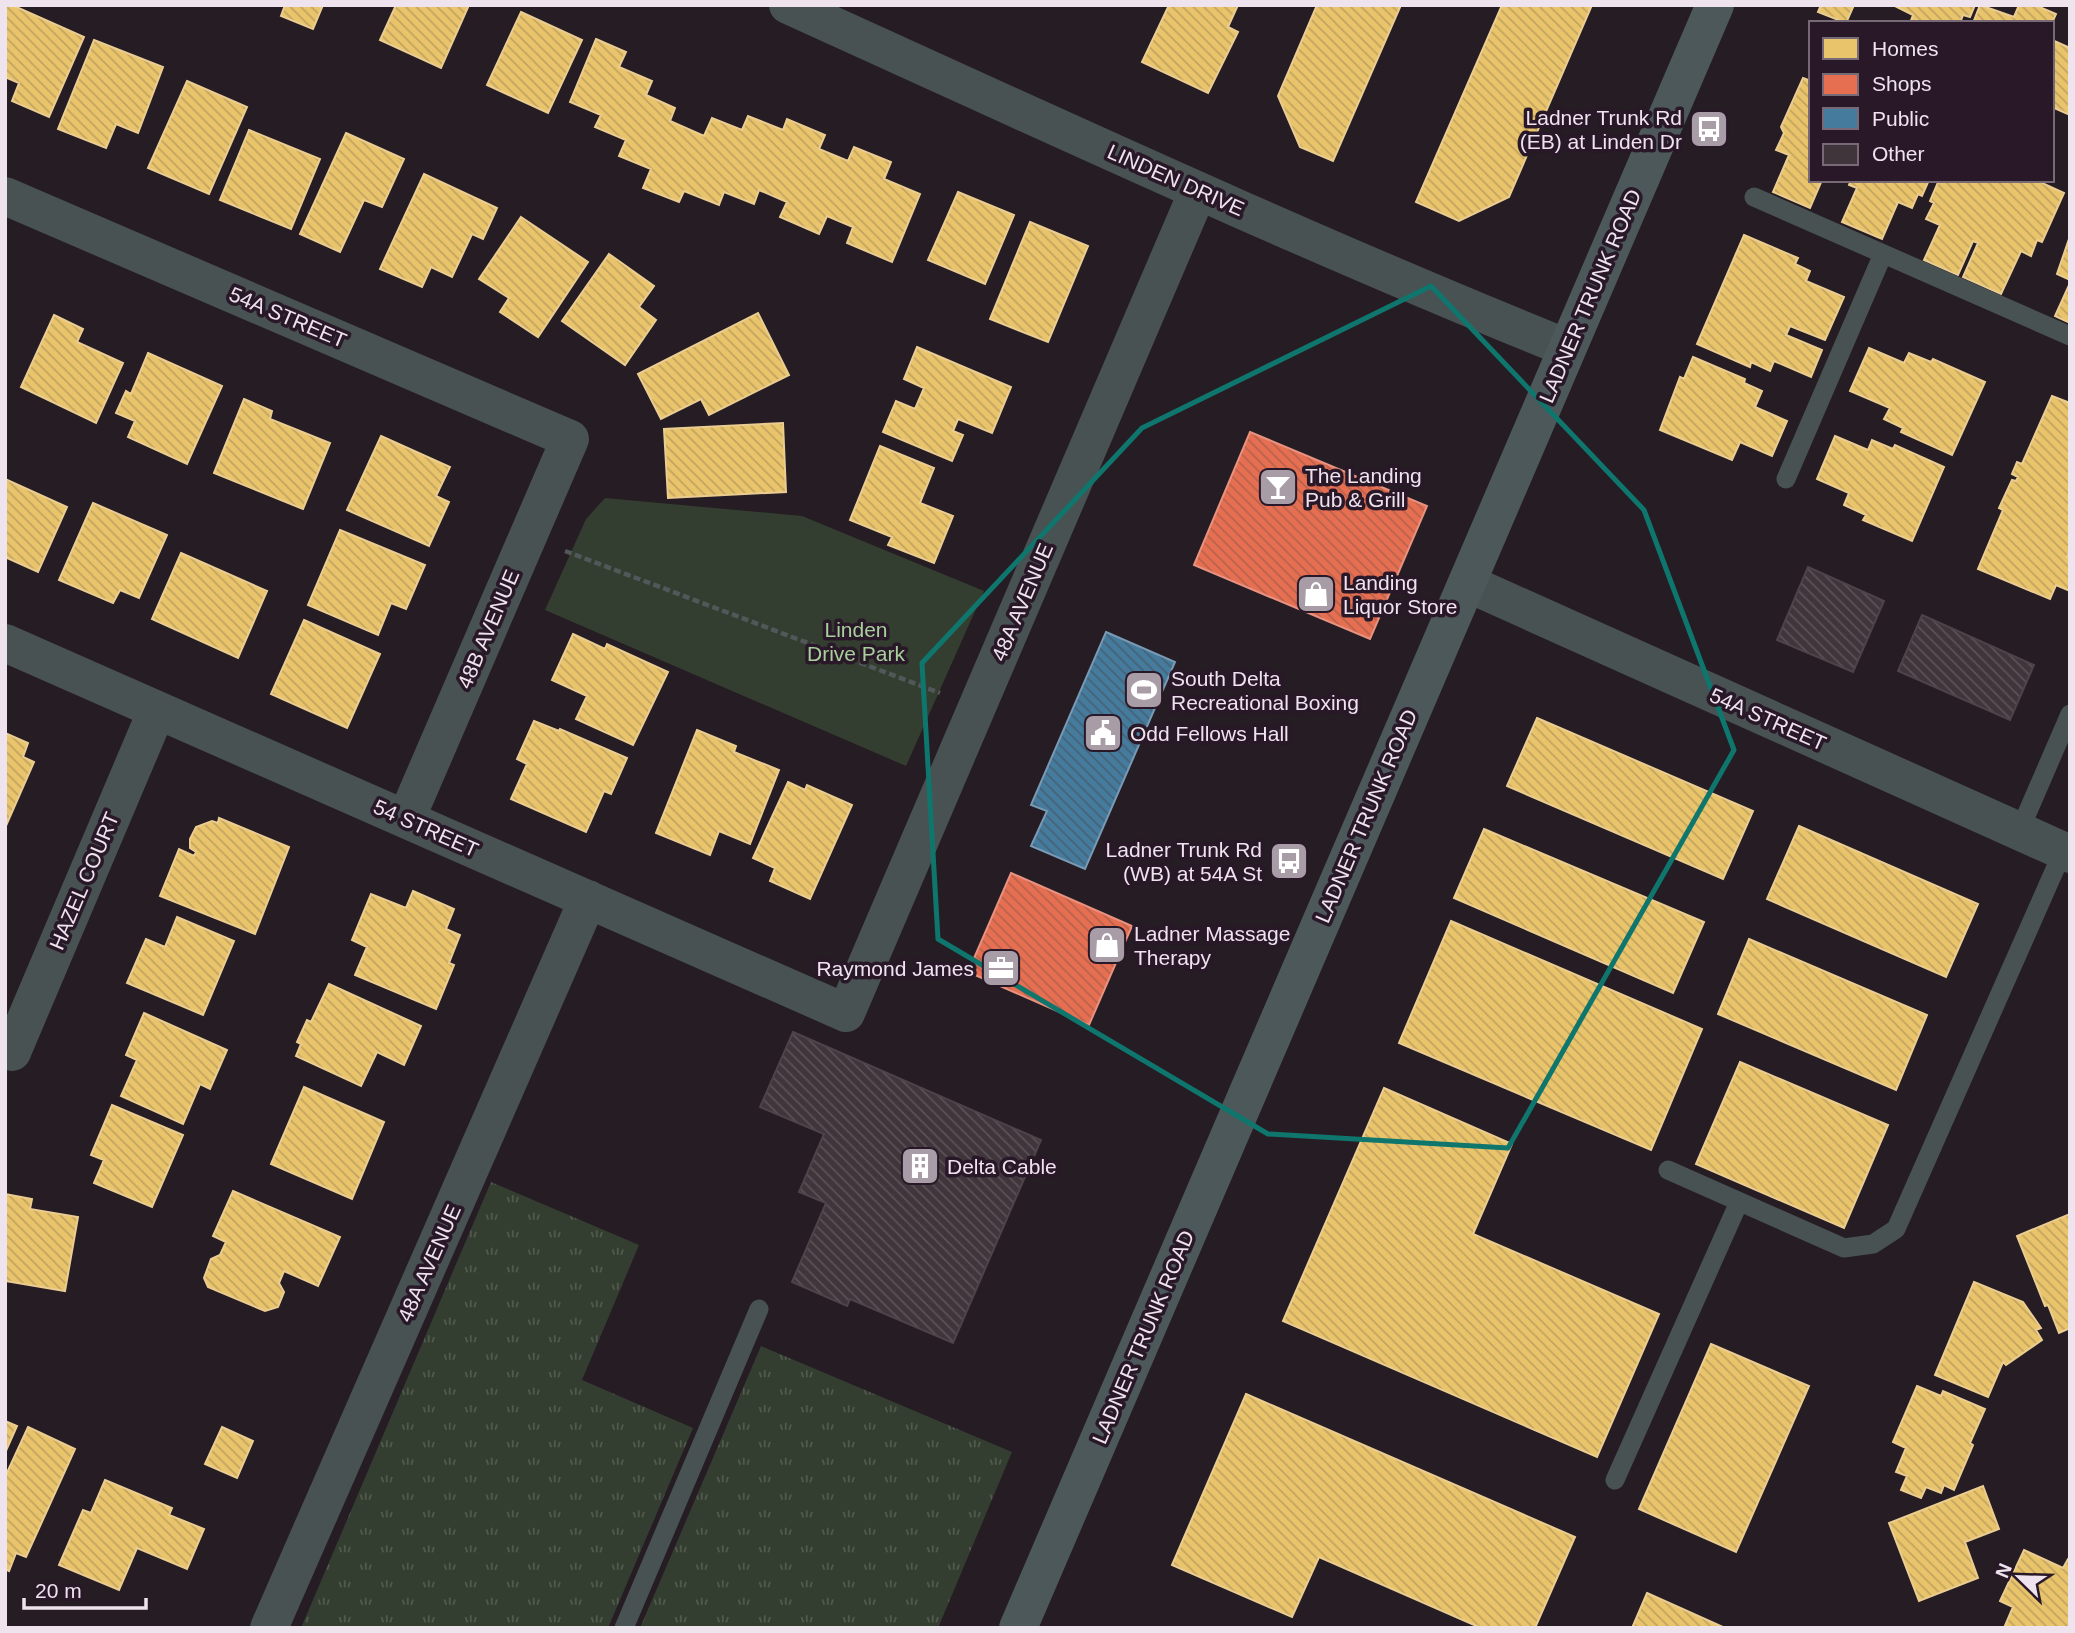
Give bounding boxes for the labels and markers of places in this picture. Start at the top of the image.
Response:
place label: Ladner Trunk Rd (EB) at Linden Dr [1520,106,1682,153]
bus stop icon: Ladner Trunk Rd (EB) at Linden Dr [1688,108,1730,150]
place label: The Landing Pub & Grill [1305,464,1422,511]
bar icon: The Landing Pub & Grill [1257,466,1299,508]
place label: Landing Liquor Store [1343,571,1457,618]
shop icon: Landing Liquor Store [1295,573,1337,615]
place label: South Delta Recreational Boxing [1171,667,1359,714]
sports icon: South Delta Recreational Boxing [1123,669,1165,711]
public building icon: Odd Fellows Hall [1082,712,1124,754]
place label: Odd Fellows Hall [1130,722,1289,745]
place label: Ladner Trunk Rd (WB) at 54A St [1106,838,1262,885]
bus stop icon: Ladner Trunk Rd (WB) at 54A St [1268,840,1310,882]
place label: Ladner Massage Therapy [1134,922,1290,969]
shop icon: Ladner Massage Therapy [1086,924,1128,966]
office icon: Raymond James [980,947,1022,989]
place label: Raymond James [816,957,974,980]
building icon: Delta Cable [899,1145,941,1187]
place label: Delta Cable [947,1155,1057,1178]

